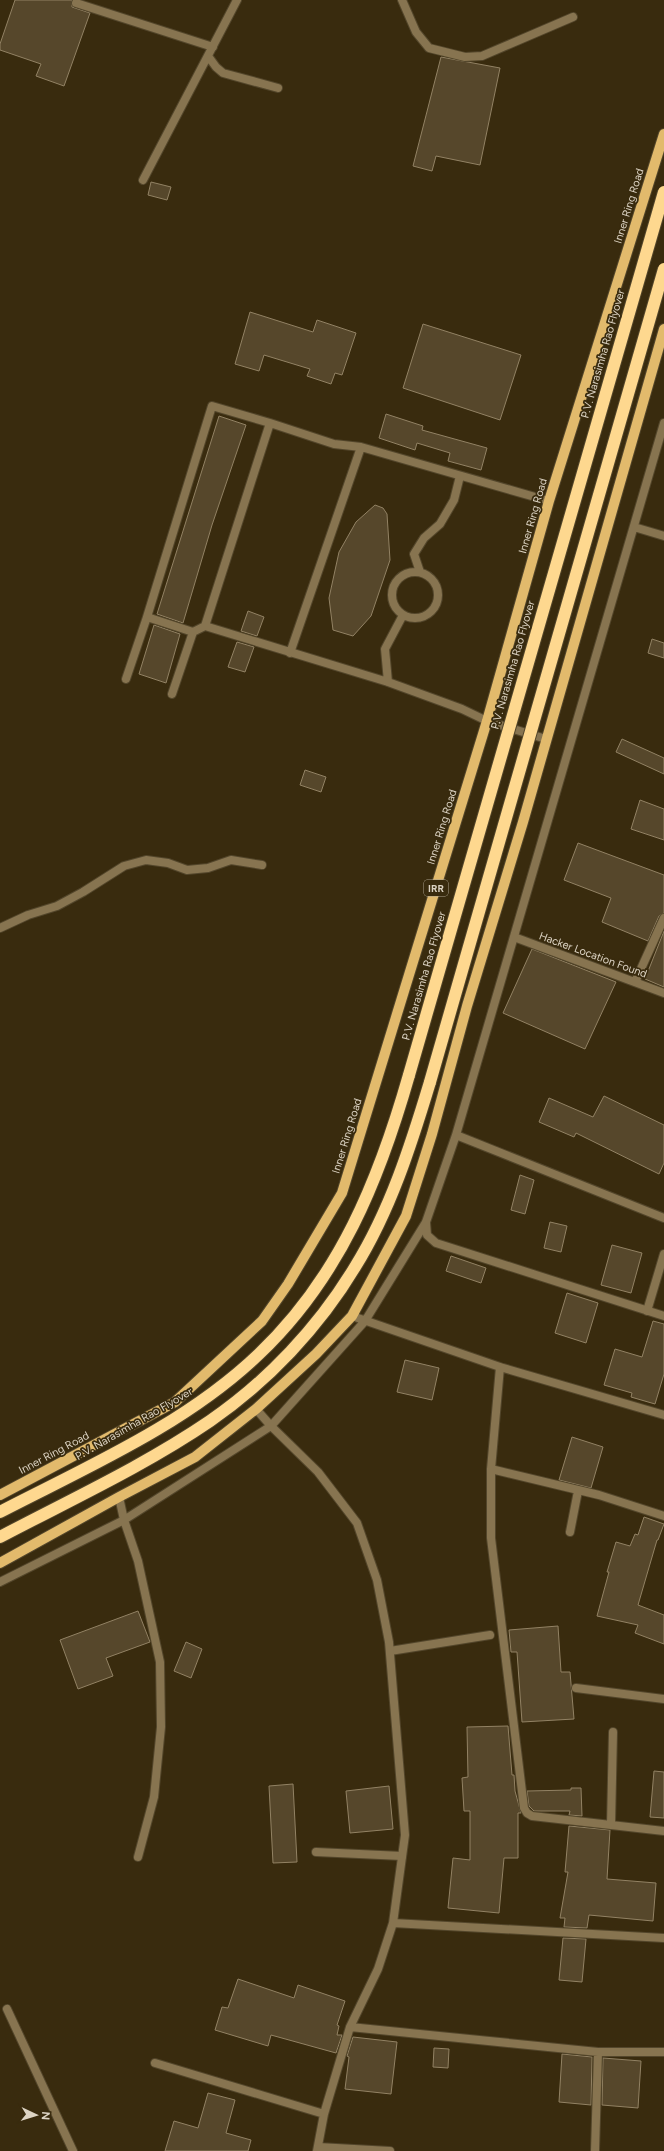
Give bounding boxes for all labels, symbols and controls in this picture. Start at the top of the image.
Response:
street label: Inner Ring Road [611,167,647,245]
street label: P.V. Narasimha Rao Flyover [578,288,628,420]
street label: Inner Ring Road [516,477,550,555]
street label: P.V. Narasimha Rao Flyover [488,599,538,731]
street label: Inner Ring Road [424,788,460,866]
road number: IRR [424,880,448,896]
street label: P.V. Narasimha Rao Flyover [399,910,449,1042]
street label: Hacker Location Found [537,929,649,981]
street label: Inner Ring Road [329,1097,365,1175]
street label: P.V. Narasimha Rao Flyover [73,1385,195,1463]
street label: Inner Ring Road [17,1429,91,1477]
north arrow [16,2095,56,2135]
text: N [39,2111,52,2120]

